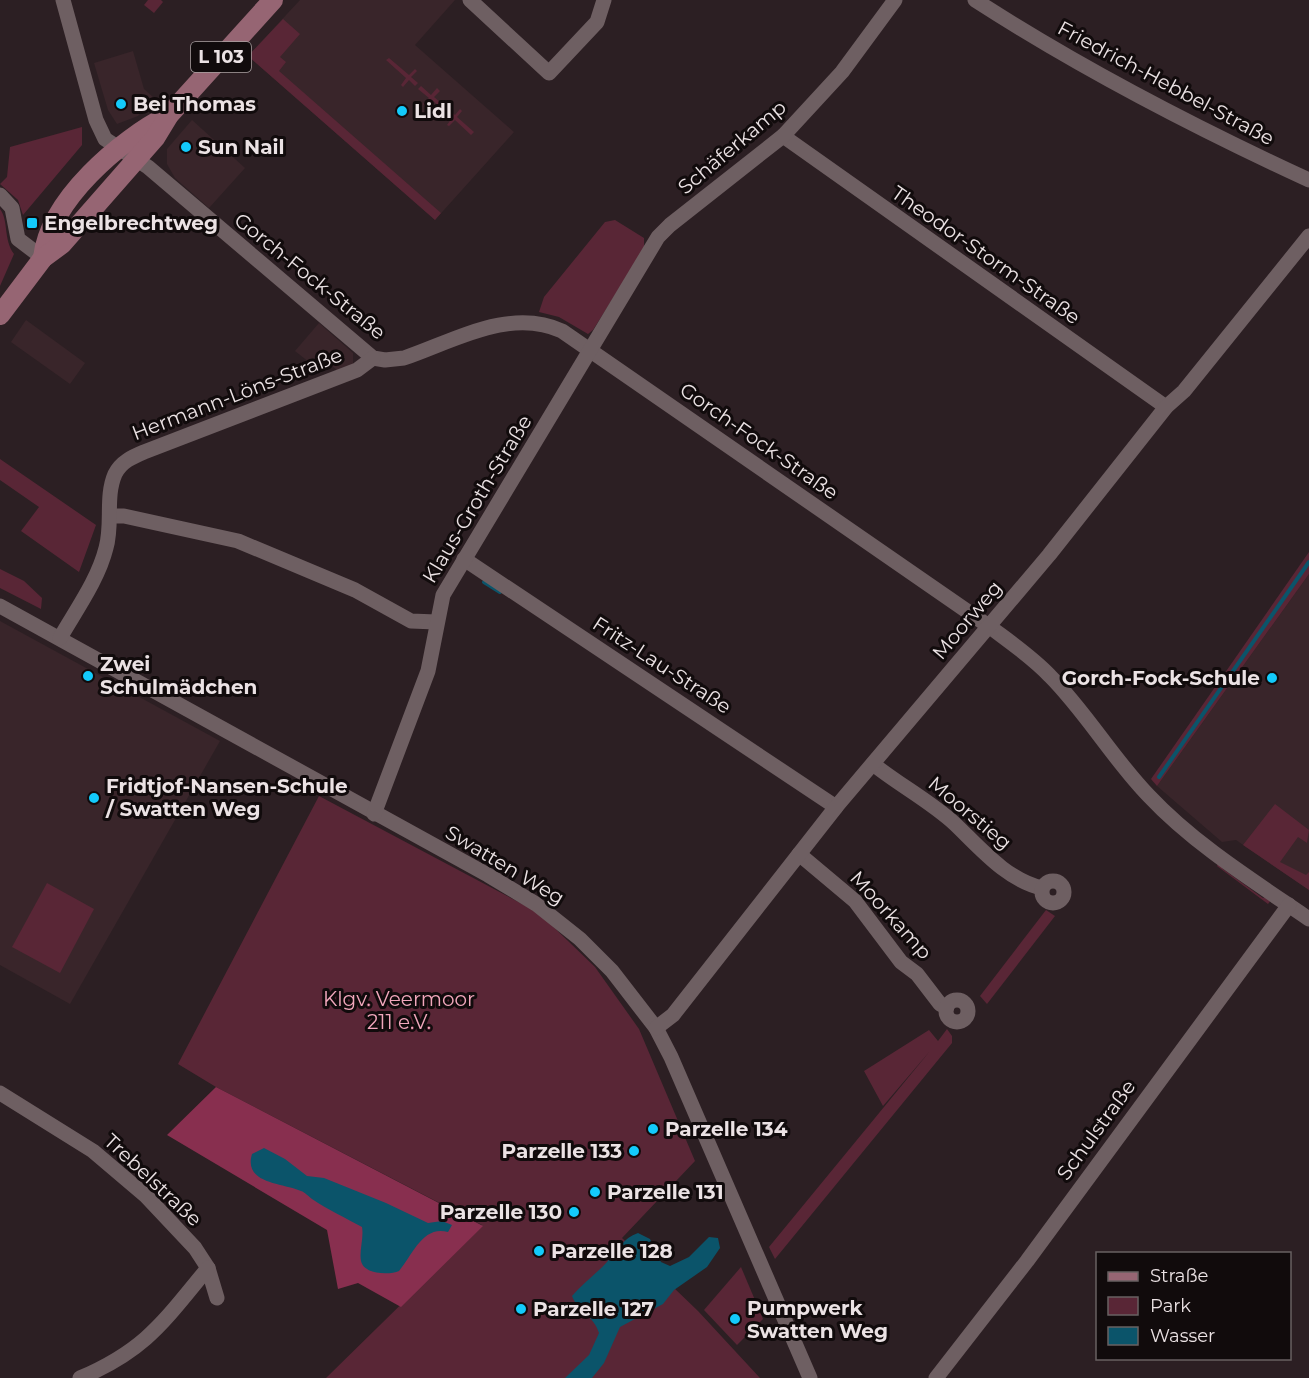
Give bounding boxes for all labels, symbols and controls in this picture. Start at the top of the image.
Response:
street label: Friedrich-Hebbel-Straße [1054,16,1278,150]
road number: L 103 [191,42,251,72]
place label: Bei Thomas [133,92,256,116]
street label: Schäferkamp [673,95,791,199]
marker: Bei Thomas [114,97,128,111]
place label: Lidl [414,99,452,123]
marker: Lidl [395,104,409,118]
place label: Sun Nail [198,135,285,159]
marker: Sun Nail [179,140,193,154]
street label: Theodor-Storm-Straße [887,181,1085,329]
street label: Gorch-Fock-Straße [230,208,390,344]
place label: Engelbrechtweg [44,211,218,235]
marker: Engelbrechtweg [25,216,39,230]
street label: Hermann-Löns-Straße [128,343,346,445]
street label: Gorch-Fock-Straße [675,377,843,505]
street label: Klaus-Groth-Straße [417,411,537,587]
street label: Moorweg [927,576,1007,664]
street label: Fritz-Lau-Straße [588,611,736,719]
place label: Zwei Schulmädchen [100,652,257,699]
place label: Gorch-Fock-Schule [1062,666,1260,690]
marker: Zwei Schulmädchen [81,669,95,683]
marker: Gorch-Fock-Schule [1265,671,1279,685]
street label: Moorstieg [924,771,1016,855]
place label: Fridtjof-Nansen-Schule / Swatten Weg [105,774,348,821]
marker: Fridtjof-Nansen-Schule / Swatten Weg [87,791,101,805]
street label: Swatten Weg [441,820,569,910]
street label: Moorkamp [845,866,937,964]
park label: Klgv. Veermoor 211 e.V. [323,987,475,1034]
street label: Schulstraße [1052,1075,1140,1185]
place label: Parzelle 134 [665,1117,788,1141]
marker: Parzelle 134 [646,1122,660,1136]
street label: Trebelstraße [99,1129,207,1231]
place label: Parzelle 133 [502,1139,622,1163]
marker: Parzelle 133 [627,1144,641,1158]
place label: Parzelle 131 [607,1180,723,1204]
marker: Parzelle 131 [588,1185,602,1199]
place label: Parzelle 130 [440,1200,562,1224]
marker: Parzelle 130 [567,1205,581,1219]
place label: Parzelle 128 [551,1239,673,1263]
marker: Parzelle 128 [532,1244,546,1258]
legend [1096,1252,1291,1360]
text: Straße [1150,1265,1209,1287]
text: Park [1150,1295,1191,1317]
place label: Pumpwerk Swatten Weg [747,1296,888,1343]
place label: Parzelle 127 [533,1297,654,1321]
marker: Parzelle 127 [514,1302,528,1316]
marker: Pumpwerk Swatten Weg [728,1312,742,1326]
text: Wasser [1150,1325,1215,1347]

